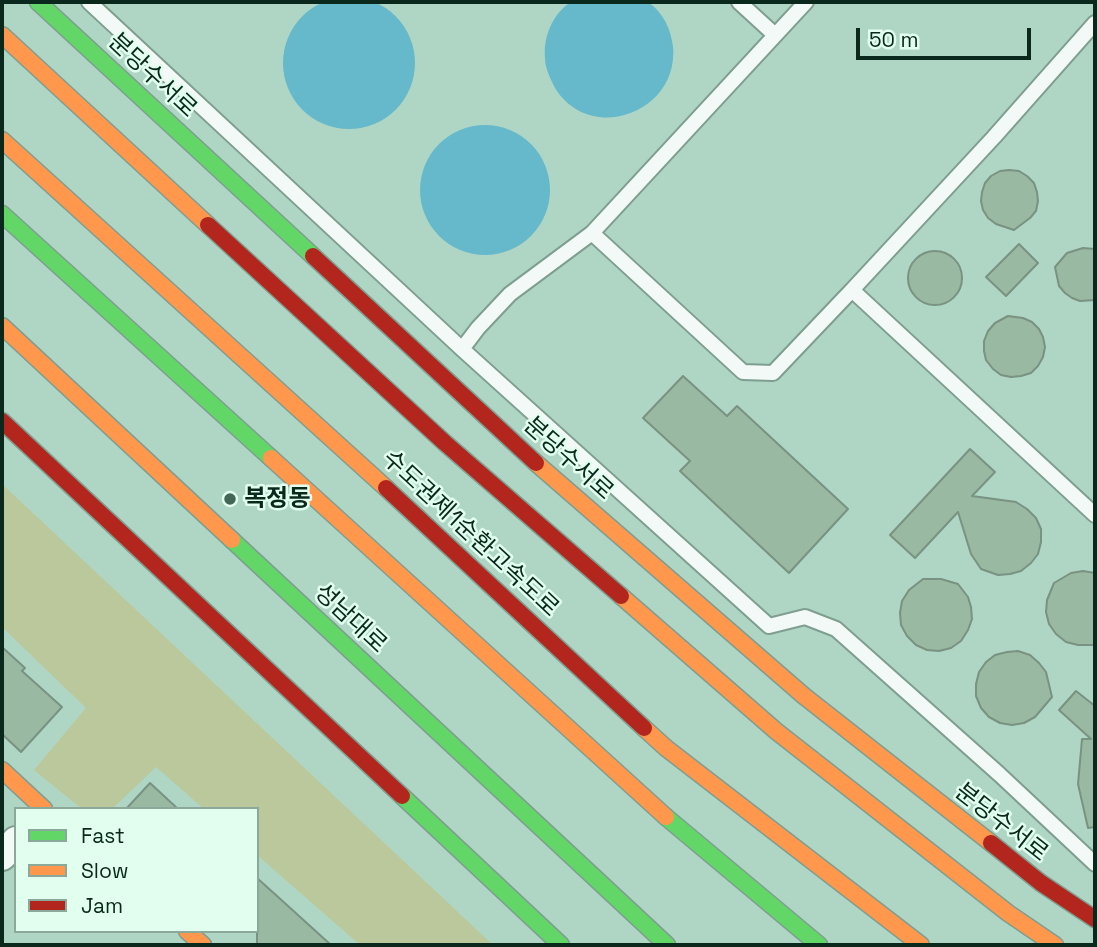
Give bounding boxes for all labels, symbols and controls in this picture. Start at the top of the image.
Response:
scale bar [859,14,1034,58]
text: 50 m [869,26,919,53]
street label: 분당수서로 [102,28,202,124]
street label: 분당수서로 [517,411,619,507]
street label: 수도권제1순환고속도로 [376,445,564,623]
place label: 복정동 [244,485,310,513]
marker: 복정동 [222,491,238,507]
street label: 성남대로 [308,578,392,660]
street label: 분당수서로 [949,778,1053,868]
legend [14,807,259,933]
text: Fast [81,822,125,849]
text: Slow [81,857,129,884]
text: Jam [81,892,123,919]

